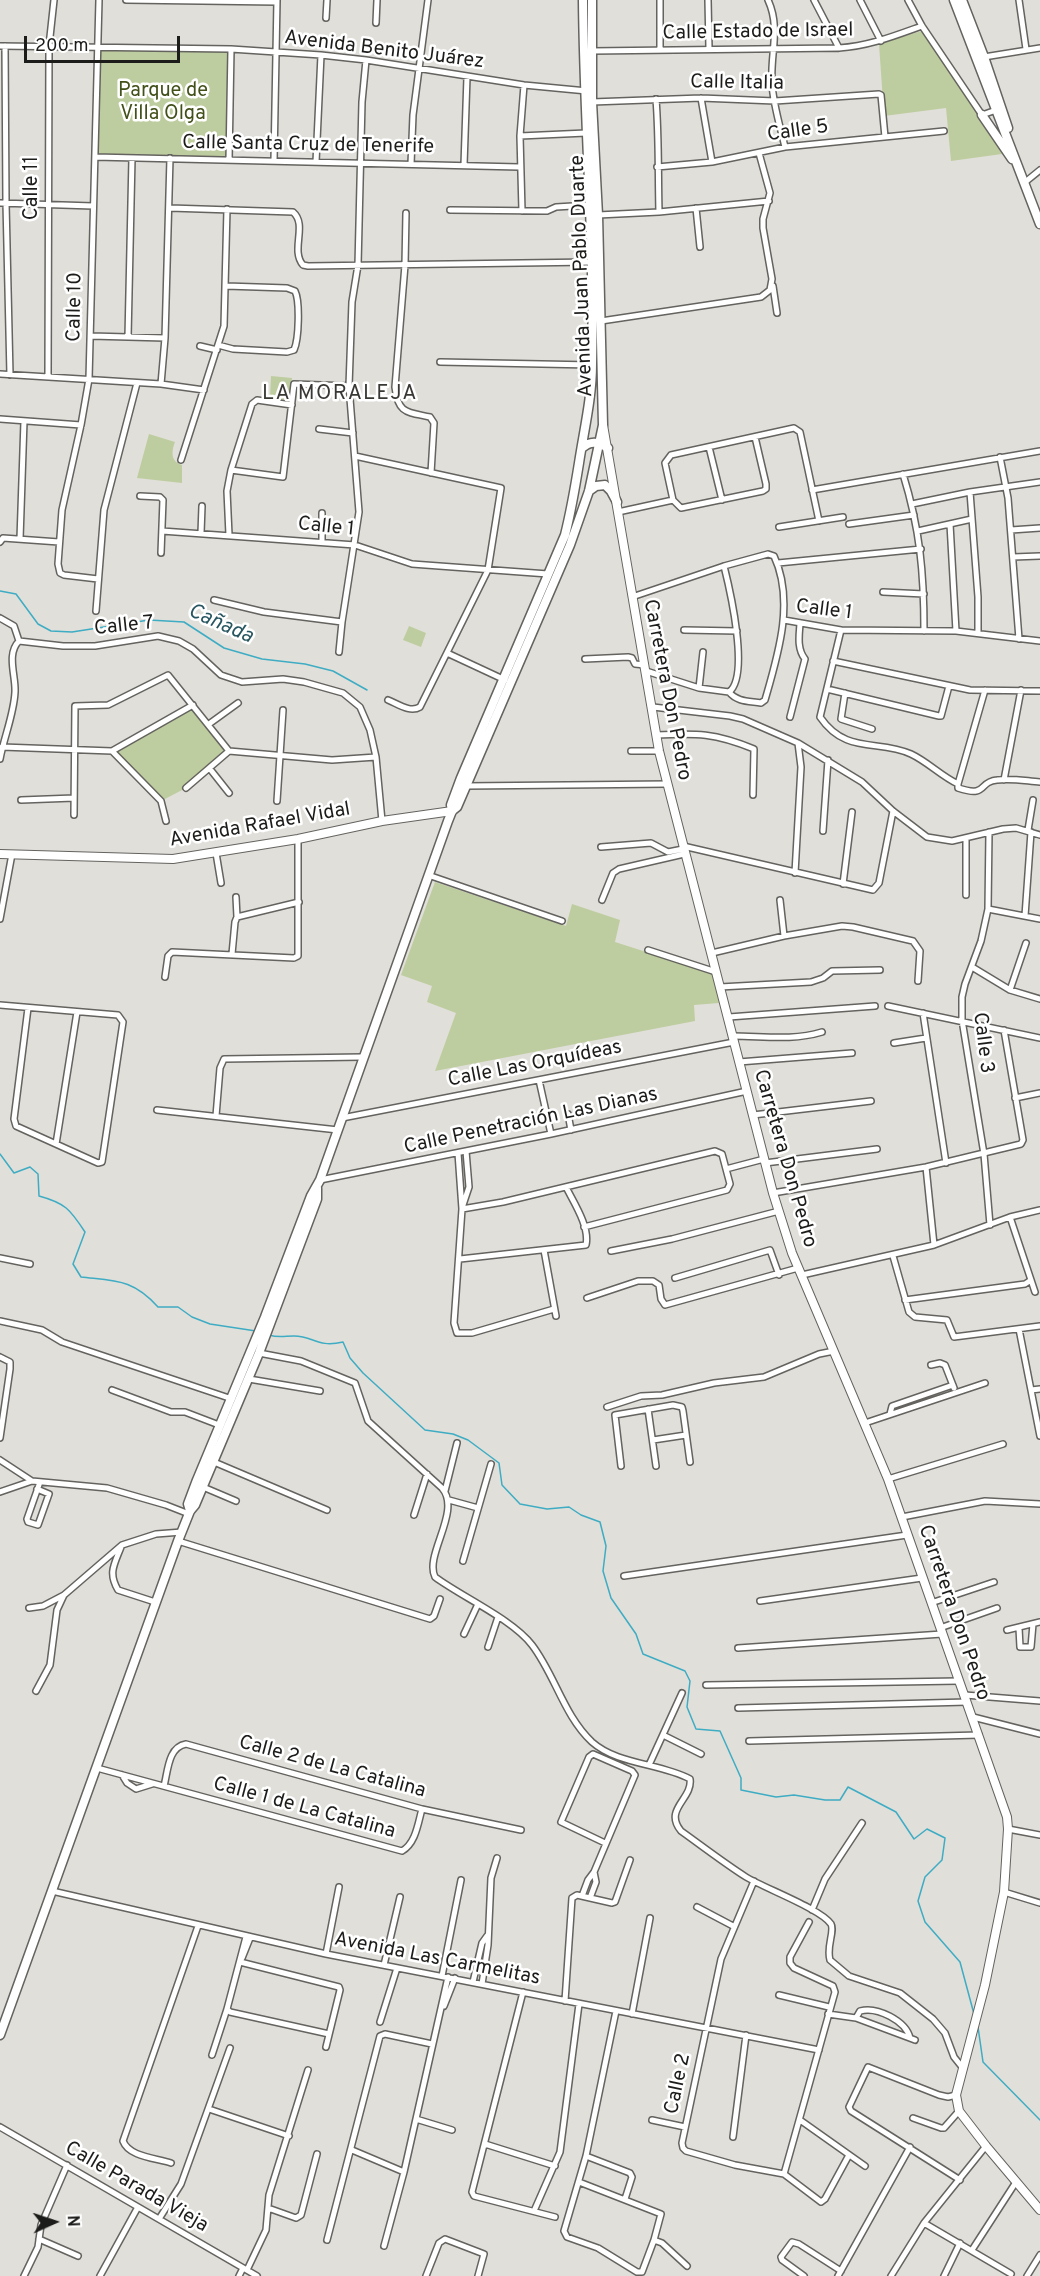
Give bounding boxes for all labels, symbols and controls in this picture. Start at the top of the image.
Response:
street label: Calle Estado de Israel [662,19,854,47]
scale bar [27,24,183,62]
street label: Avenida Benito Juárez [283,27,485,75]
text: 200 m [35,35,88,58]
street label: Calle Italia [690,71,784,97]
park label: Parque de Villa Olga [118,80,208,127]
street label: Calle 5 [766,116,830,148]
street label: Calle Santa Cruz de Tenerife [182,132,434,160]
street label: Avenida Juan Pablo Duarte [567,154,599,398]
street label: Calle 11 [21,156,45,220]
street label: Calle 10 [63,272,89,342]
district label: LA MORALEJA [262,382,418,408]
street label: Calle 1 [296,513,356,543]
street label: Calle 1 [794,596,854,626]
street label: Carretera Don Pedro [637,597,695,783]
water label: Cañada [184,600,256,650]
street label: Calle 7 [93,612,155,642]
street label: Avenida Rafael Vidal [168,798,352,854]
street label: Calle 3 [966,1011,998,1075]
street label: Calle Las Orquídeas [446,1036,624,1094]
street label: Carretera Don Pedro [747,1067,821,1251]
street label: Calle Penetración Las Dianas [402,1083,660,1161]
street label: Carretera Don Pedro [912,1522,994,1704]
street label: Calle 2 de La Catalina [236,1731,428,1805]
street label: Calle 1 de La Catalina [210,1773,398,1845]
street label: Avenida Las Carmelitas [332,1928,542,1992]
street label: Calle 2 [661,2051,697,2117]
street label: Calle Parada Vieja [60,2137,212,2239]
north arrow [24,2192,84,2252]
text: N [62,2215,82,2227]

